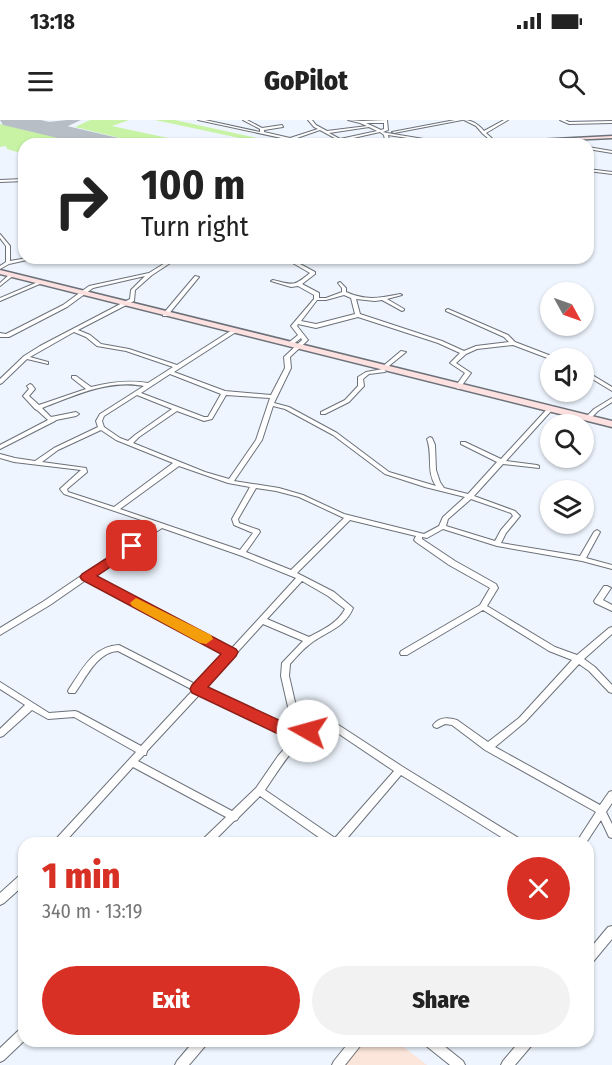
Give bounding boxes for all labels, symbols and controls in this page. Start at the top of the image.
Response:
text: 13:18 [30,8,75,35]
icon: menu [24,65,57,98]
text: GoPilot [264,65,348,97]
icon: search [555,65,588,98]
text: 100 m [141,160,245,210]
icon: right [42,162,120,240]
text: Turn right [141,211,249,243]
north arrow [540,282,594,336]
map controls [540,282,594,534]
button: sound [540,348,594,402]
button: search [540,414,594,468]
button: layers [540,480,594,534]
pin [106,520,157,571]
icon: arrive [115,529,148,562]
position arrow [276,699,340,763]
text: 1 min [42,854,120,898]
button: close [507,857,570,920]
text: 340 m · 13:19 [42,899,143,923]
button: Exit [42,966,300,1035]
button: Share [312,966,570,1035]

